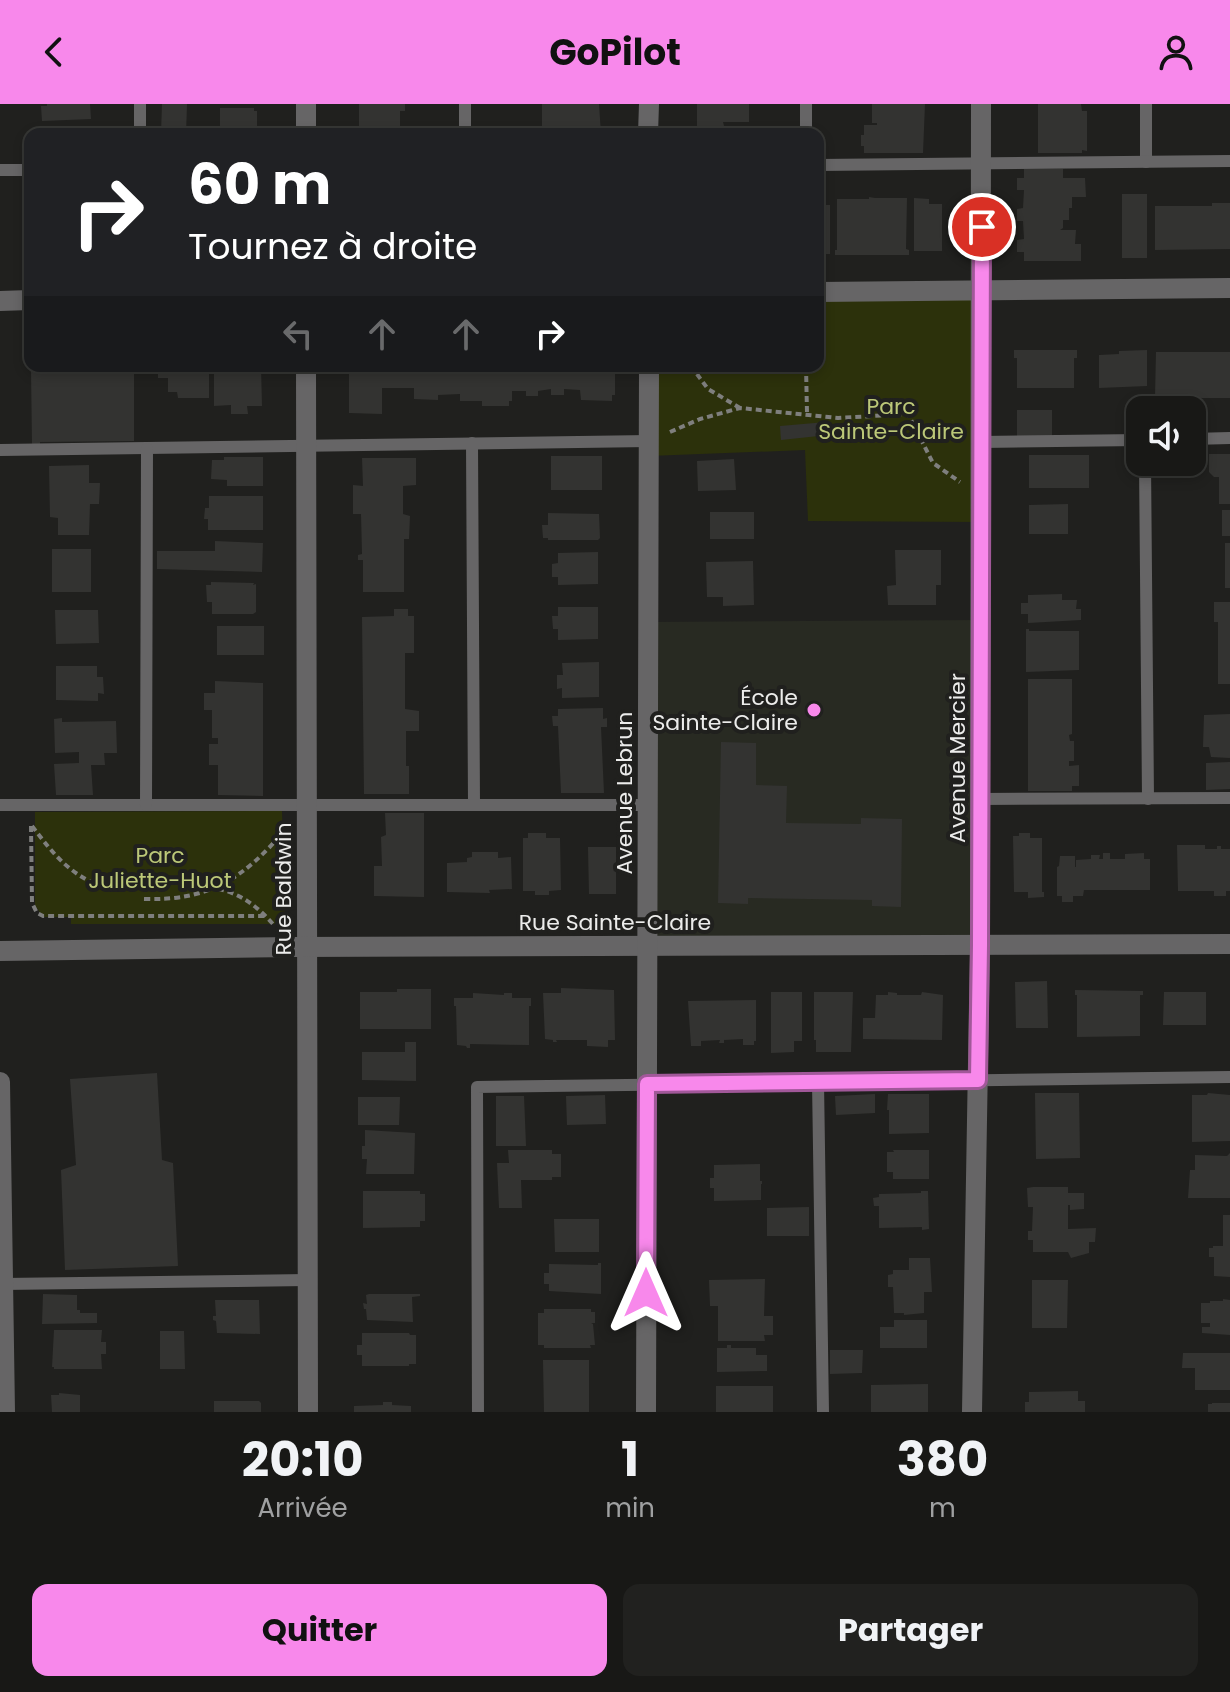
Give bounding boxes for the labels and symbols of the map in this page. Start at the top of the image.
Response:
pin [948,193,1016,261]
park label: Parc Sainte-Claire [818,391,964,447]
street label: Avenue Mercier [942,673,973,843]
place label: École Sainte-Claire [652,682,798,738]
marker: École Sainte-Claire [805,701,823,719]
street label: Avenue Lebrun [609,712,640,874]
street label: Rue Baldwin [268,822,299,956]
park label: Parc Juliette-Huot [88,840,232,896]
street label: Rue Sainte-Claire [519,907,711,938]
position arrow [604,1251,688,1335]

